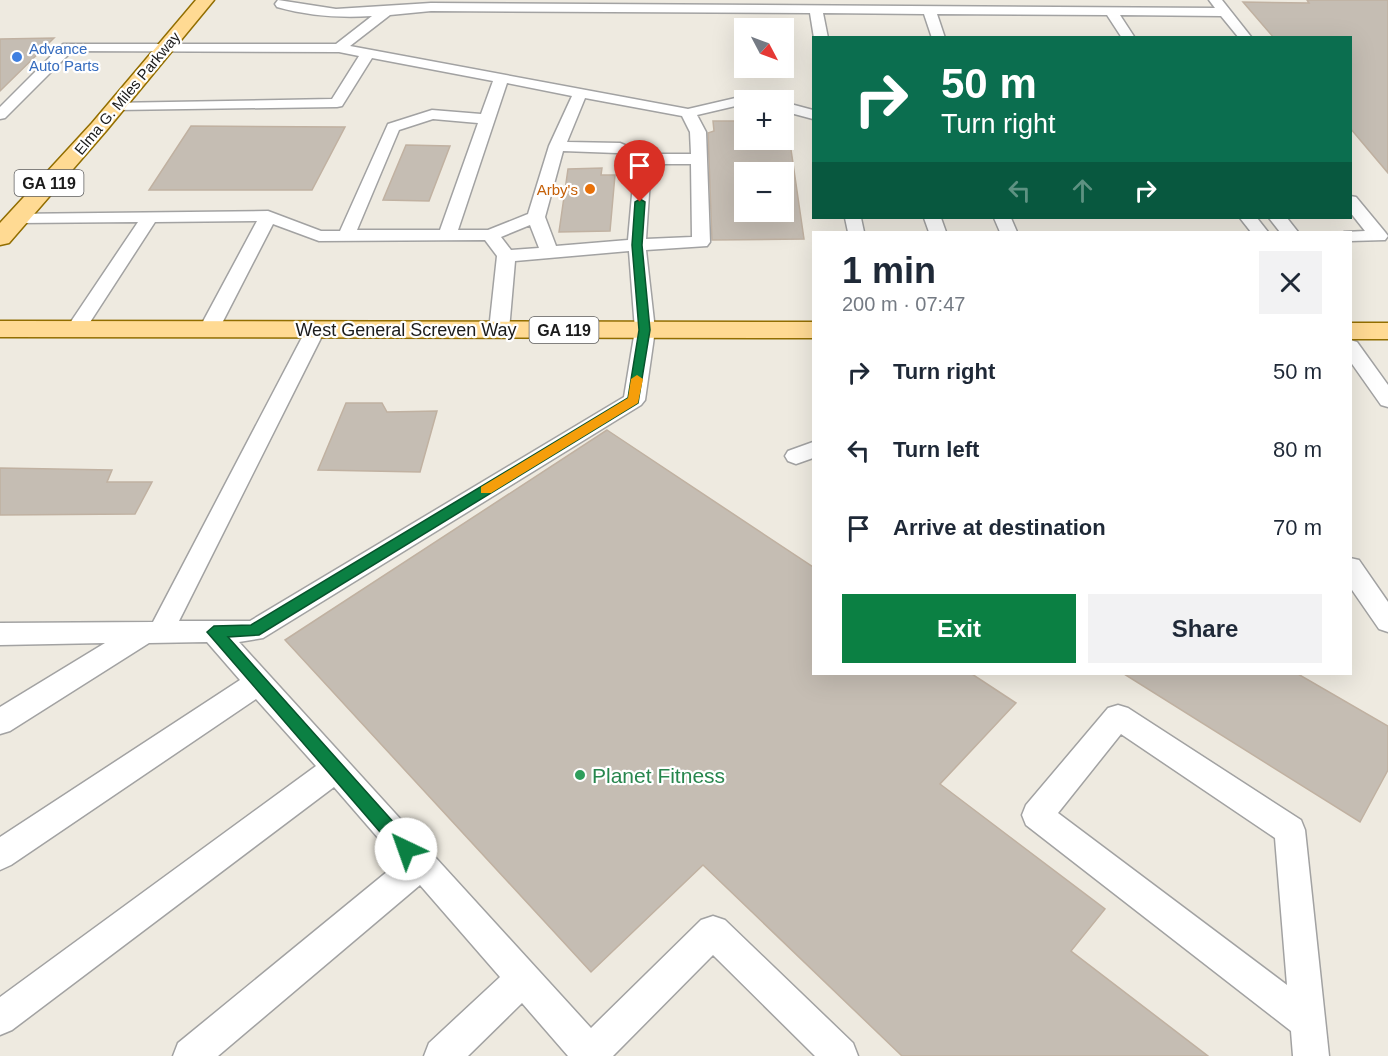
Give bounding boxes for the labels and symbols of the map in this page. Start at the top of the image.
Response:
north arrow [734,18,794,78]
street label: Elma G. Miles Parkway [71,28,184,158]
place label: Advance Auto Parts [29,40,99,74]
marker: Advance Auto Parts [10,50,24,64]
pin [614,140,665,202]
road number: GA 119 [14,170,84,196]
place label: Arby's [537,181,578,198]
marker: Arby's [583,182,597,196]
road number: GA 119 [530,317,598,343]
street label: West General Screven Way [295,320,517,340]
place label: Planet Fitness [592,764,725,787]
marker: Planet Fitness [573,768,587,782]
position arrow [374,817,438,881]

